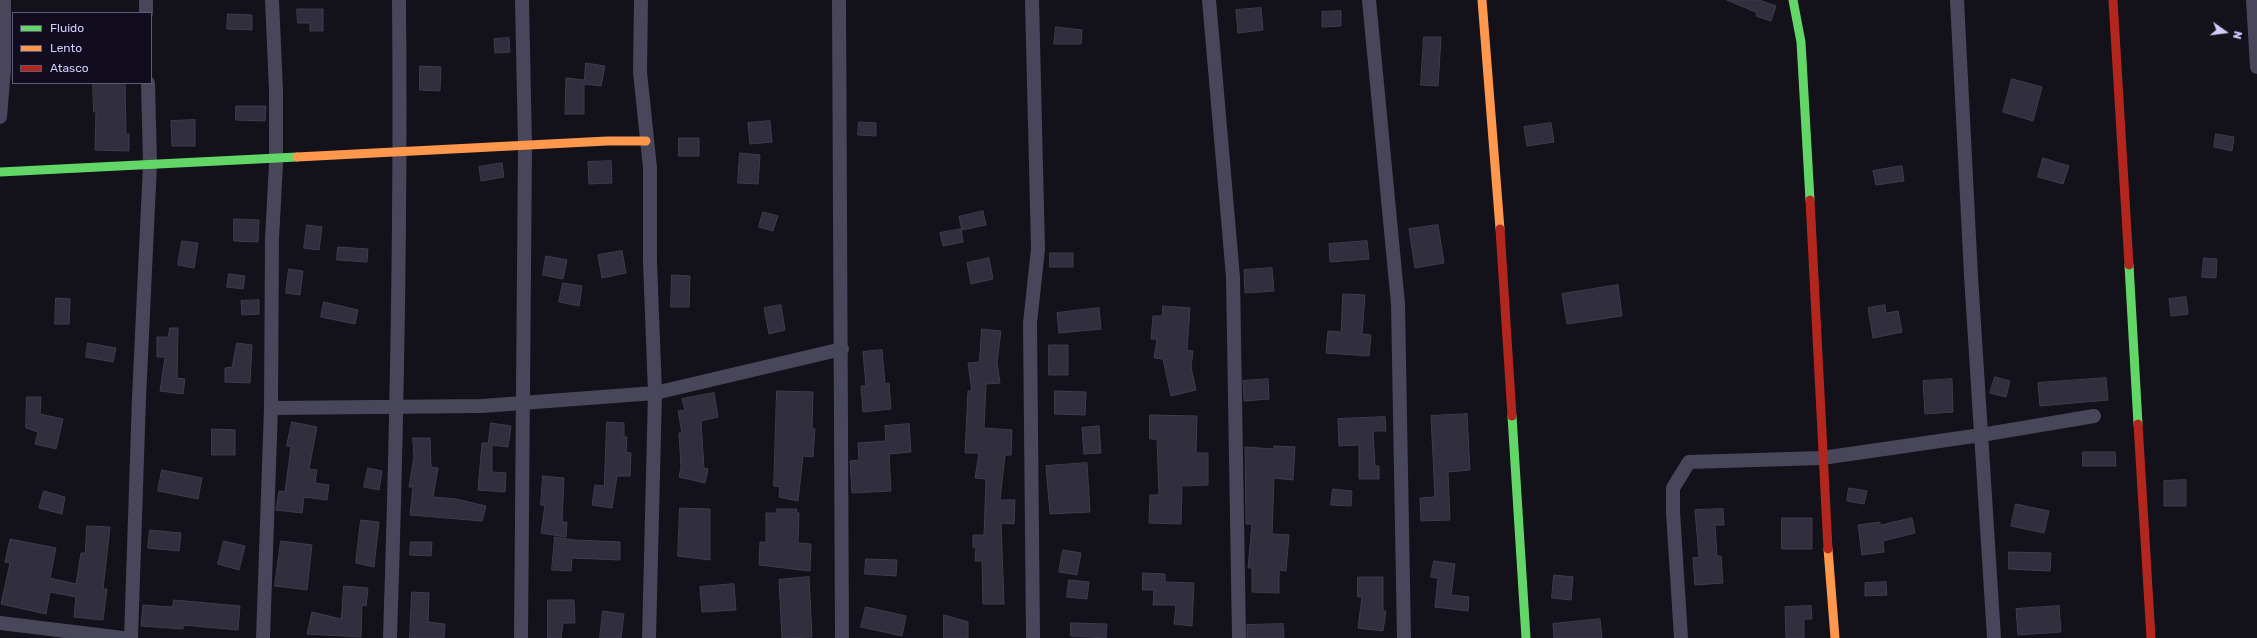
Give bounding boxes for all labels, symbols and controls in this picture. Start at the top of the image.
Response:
legend [12,12,152,84]
north arrow [2205,12,2245,52]
text: Fluido [50,21,84,35]
text: N [2230,30,2244,40]
text: Lento [50,41,82,55]
text: Atasco [50,61,89,75]

